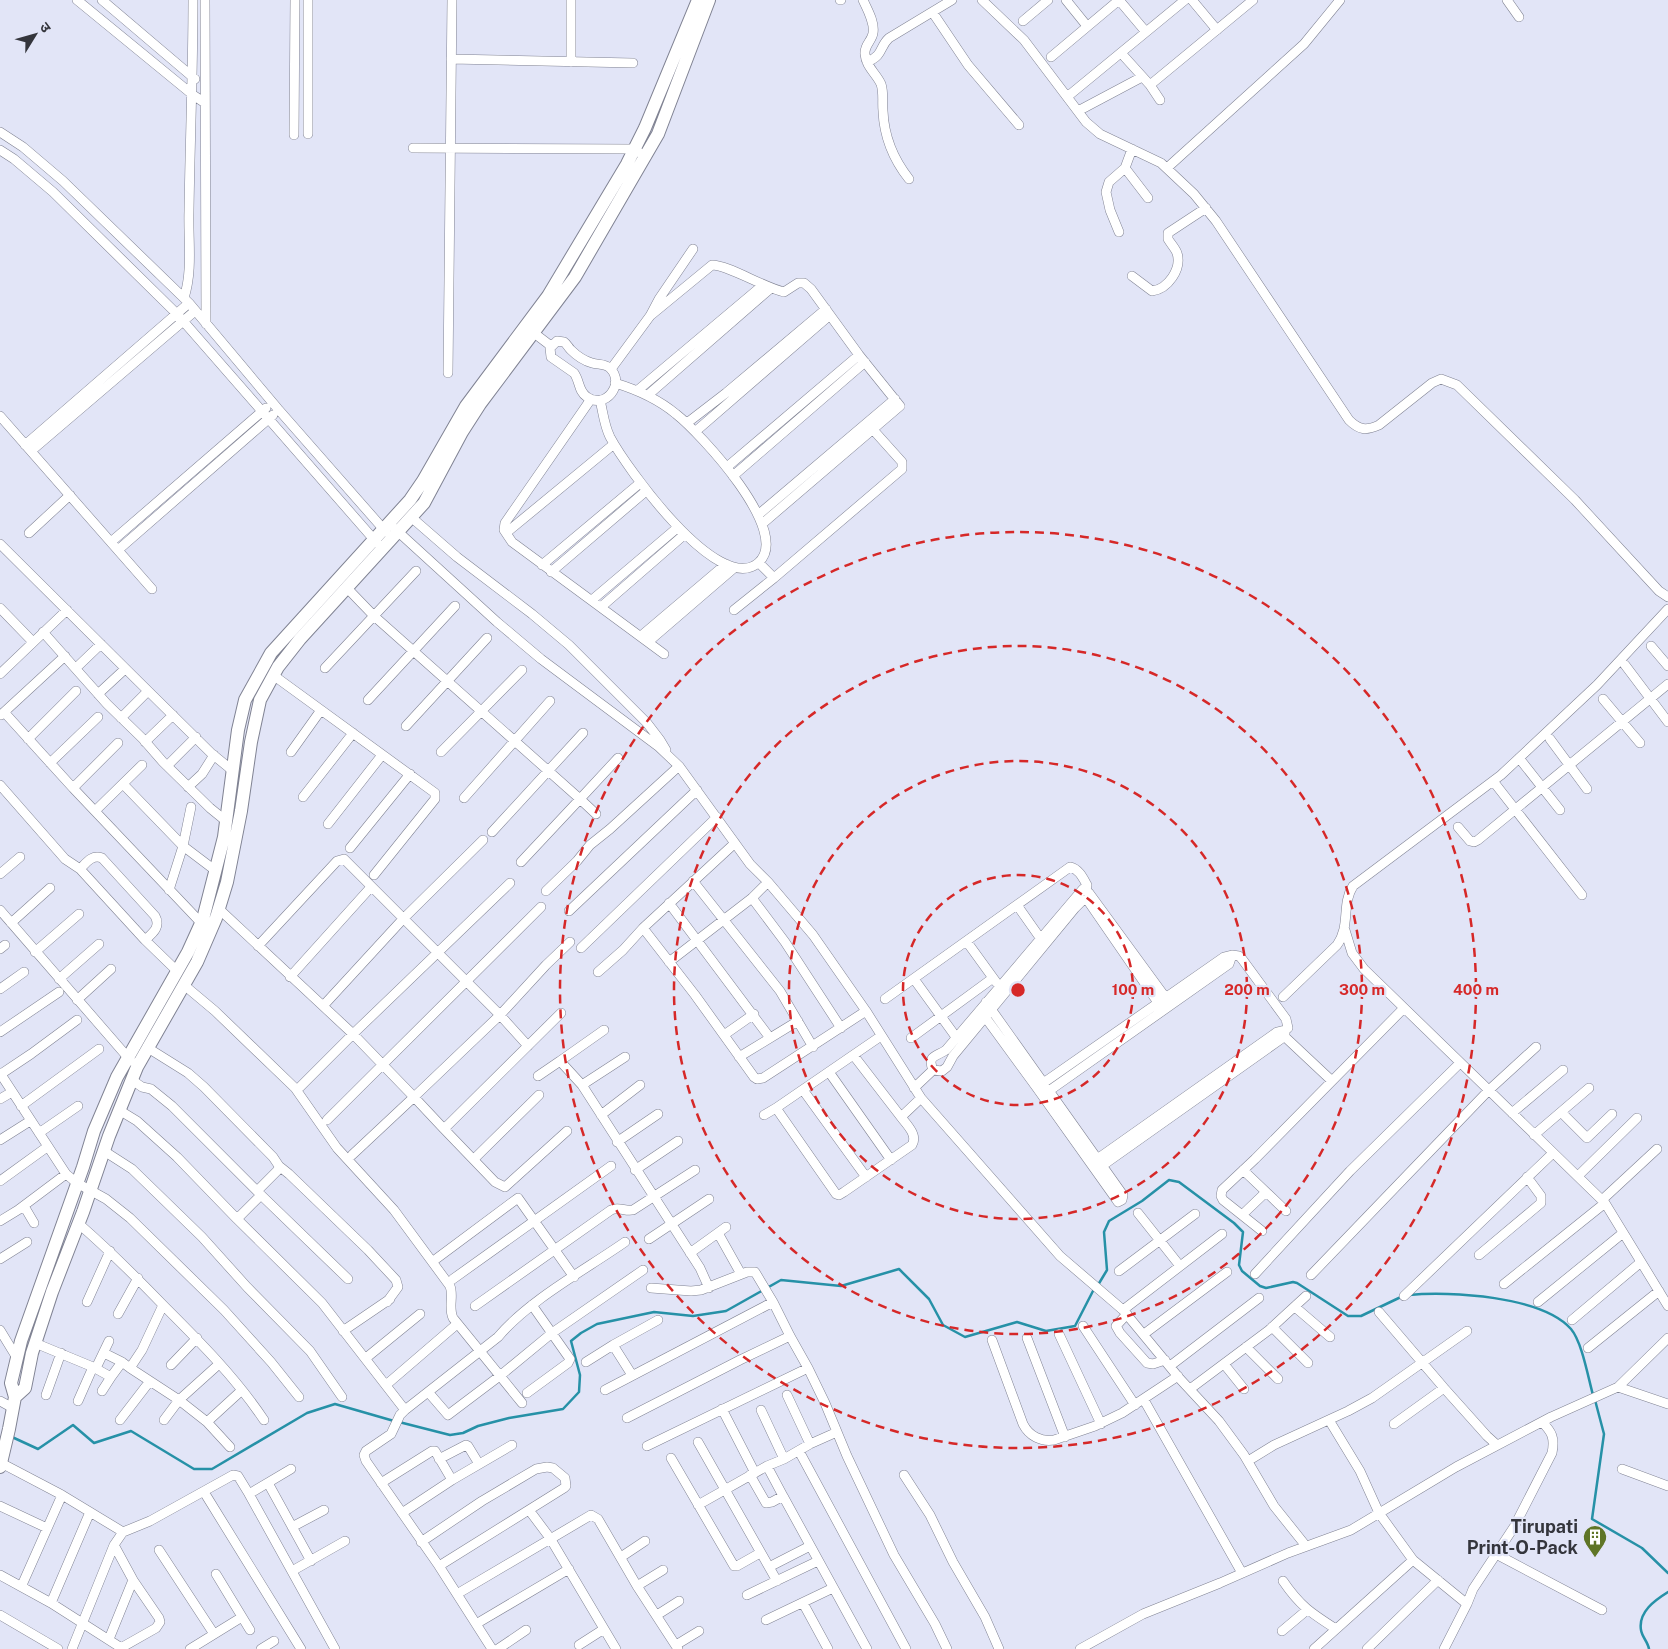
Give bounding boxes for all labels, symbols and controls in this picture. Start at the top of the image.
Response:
north arrow [10,10,60,60]
text: उ [37,19,55,36]
centre of rings [1009,981,1027,999]
text: 100 m [1112,981,1154,998]
text: 200 m [1224,981,1270,998]
text: 300 m [1339,981,1385,998]
text: 400 m [1453,981,1499,998]
place label: Tirupati Print-O-Pack [1467,1516,1579,1558]
building icon: Tirupati Print-O-Pack [1582,1524,1608,1558]

